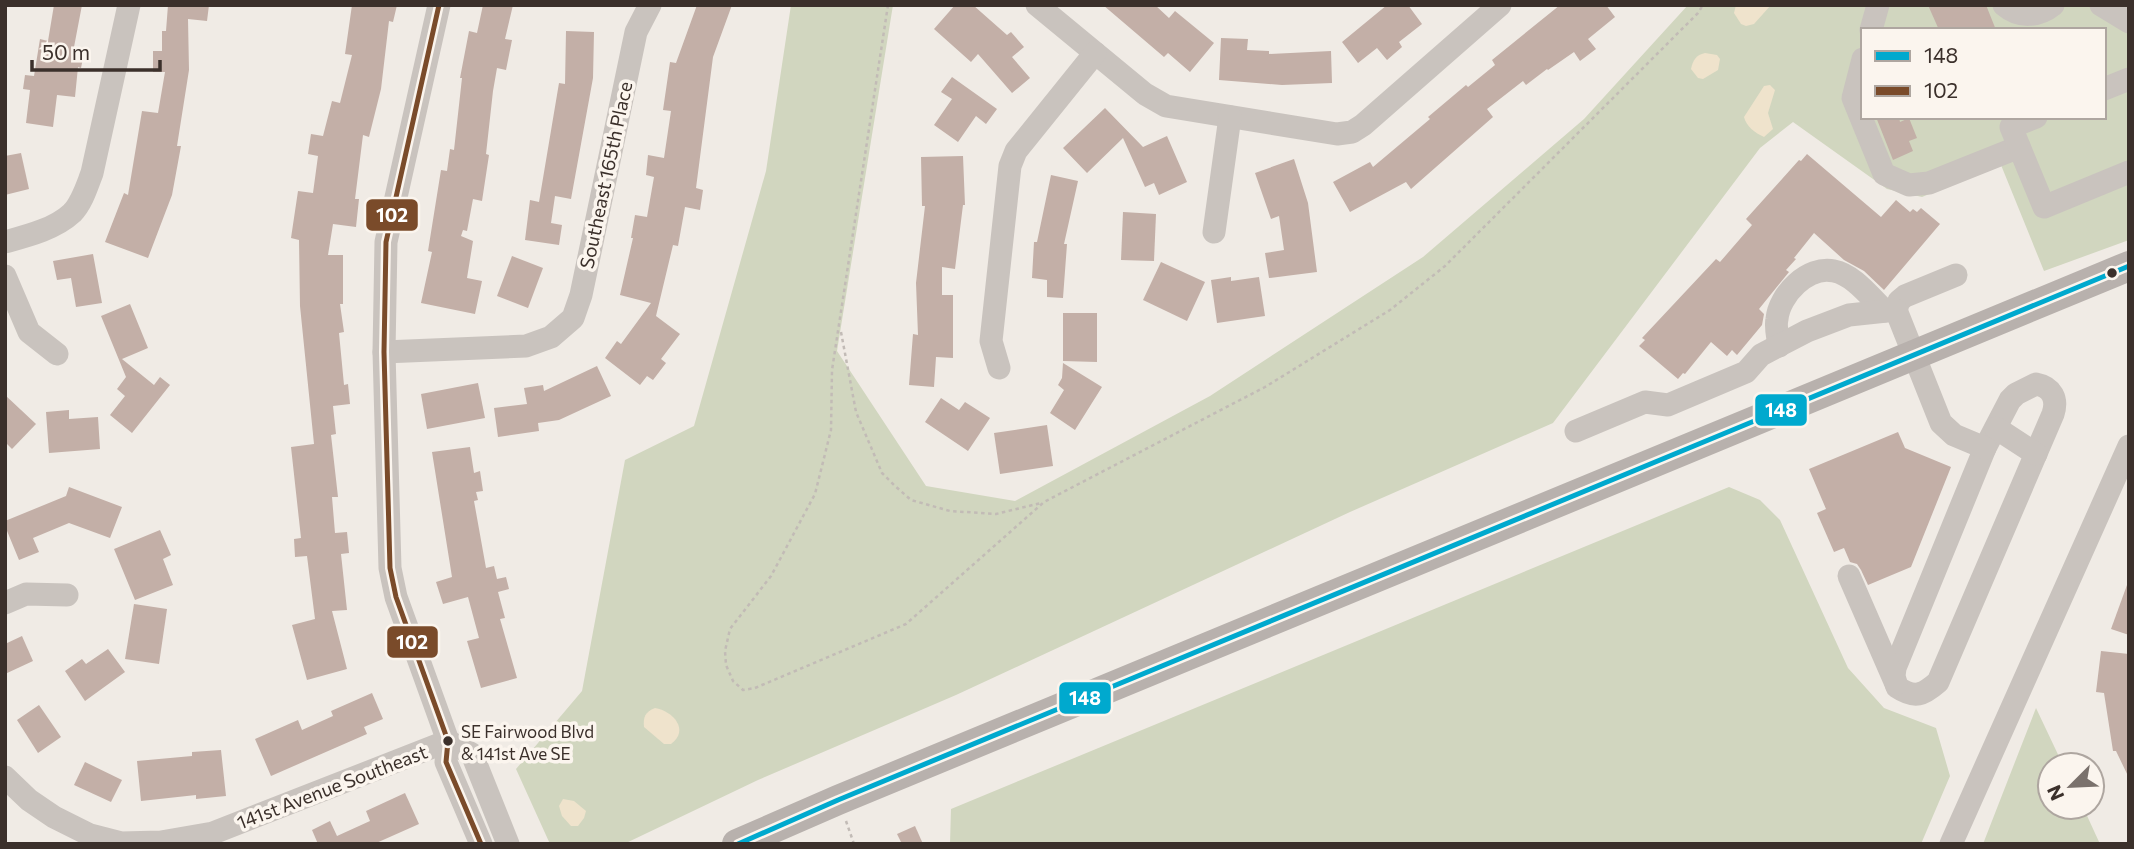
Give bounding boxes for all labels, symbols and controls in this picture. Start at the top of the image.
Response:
scale bar [32,28,159,72]
legend [1861,28,2106,119]
text: 50 m [42,39,90,64]
text: 148 [1924,42,1958,67]
text: 102 [1924,77,1958,102]
street label: Southeast 165th Place [574,79,637,271]
line badge: 102 [365,198,419,232]
text: 102 [376,203,408,226]
unlabelled marker [2105,266,2119,280]
line badge: 148 [1754,393,1808,427]
text: 148 [1765,398,1797,421]
line badge: 102 [386,625,439,659]
text: 102 [396,630,428,653]
line badge: 148 [1058,681,1112,715]
text: 148 [1069,686,1101,709]
place label: SE Fairwood Blvd & 141st Ave SE [461,721,594,764]
marker: SE Fairwood Blvd & 141st Ave SE [441,734,455,748]
street label: 141st Avenue Southeast [233,739,431,834]
north arrow [2036,751,2106,821]
text: N [2042,782,2068,804]

